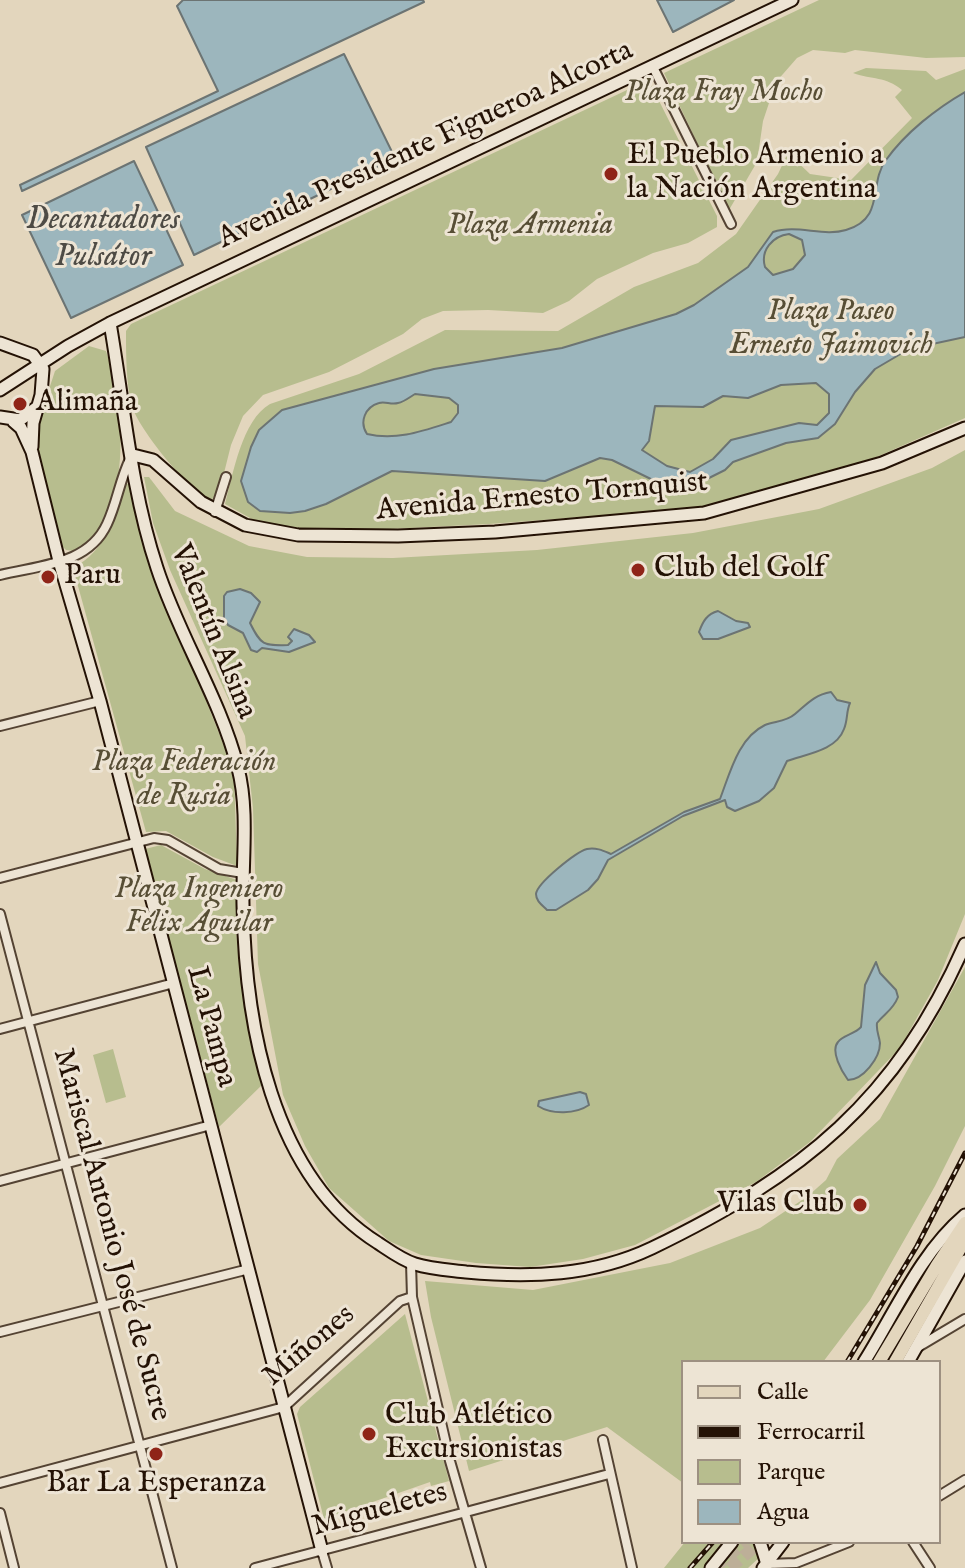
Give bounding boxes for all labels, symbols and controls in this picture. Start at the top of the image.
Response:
street label: Avenida Presidente Figueroa Alcorta [213,34,639,258]
park label: Plaza Fray Mocho [625,76,823,112]
place label: El Pueblo Armenio a la Nación Argentina [627,139,884,210]
marker: El Pueblo Armenio a la Nación Argentina [602,165,620,183]
water label: Decantadores Pulsátor [26,202,180,277]
park label: Plaza Armenia [447,209,613,245]
park label: Plaza Paseo Ernesto Jaimovich [729,295,933,366]
place label: Alimaña [36,386,138,422]
marker: Alimaña [11,395,29,413]
street label: Avenida Ernesto Tornquist [375,466,709,530]
street label: Valentín Alsina [161,539,263,725]
place label: Club del Golf [654,552,825,588]
place label: Paru [64,559,121,595]
marker: Club del Golf [629,561,647,579]
marker: Paru [39,568,57,586]
park label: Plaza Federación de Rusia [92,746,276,816]
park label: Plaza Ingeniero Félix Aguilar [114,873,284,944]
street label: La Pampa [177,963,243,1091]
street label: Mariscal Antonio José de Sucre [43,1045,177,1425]
place label: Vilas Club [717,1187,844,1223]
marker: Vilas Club [851,1196,869,1214]
street label: Miñones [257,1298,363,1396]
legend [681,1360,941,1544]
text: Calle [757,1377,809,1408]
place label: Club Atlético Excursionistas [385,1399,562,1470]
text: Ferrocarril [757,1417,865,1448]
marker: Club Atlético Excursionistas [360,1425,378,1443]
marker: Bar La Esperanza [147,1445,165,1463]
text: Parque [757,1457,825,1488]
place label: Bar La Esperanza [46,1467,266,1503]
street label: Migueletes [309,1476,451,1546]
text: Agua [757,1497,809,1528]

